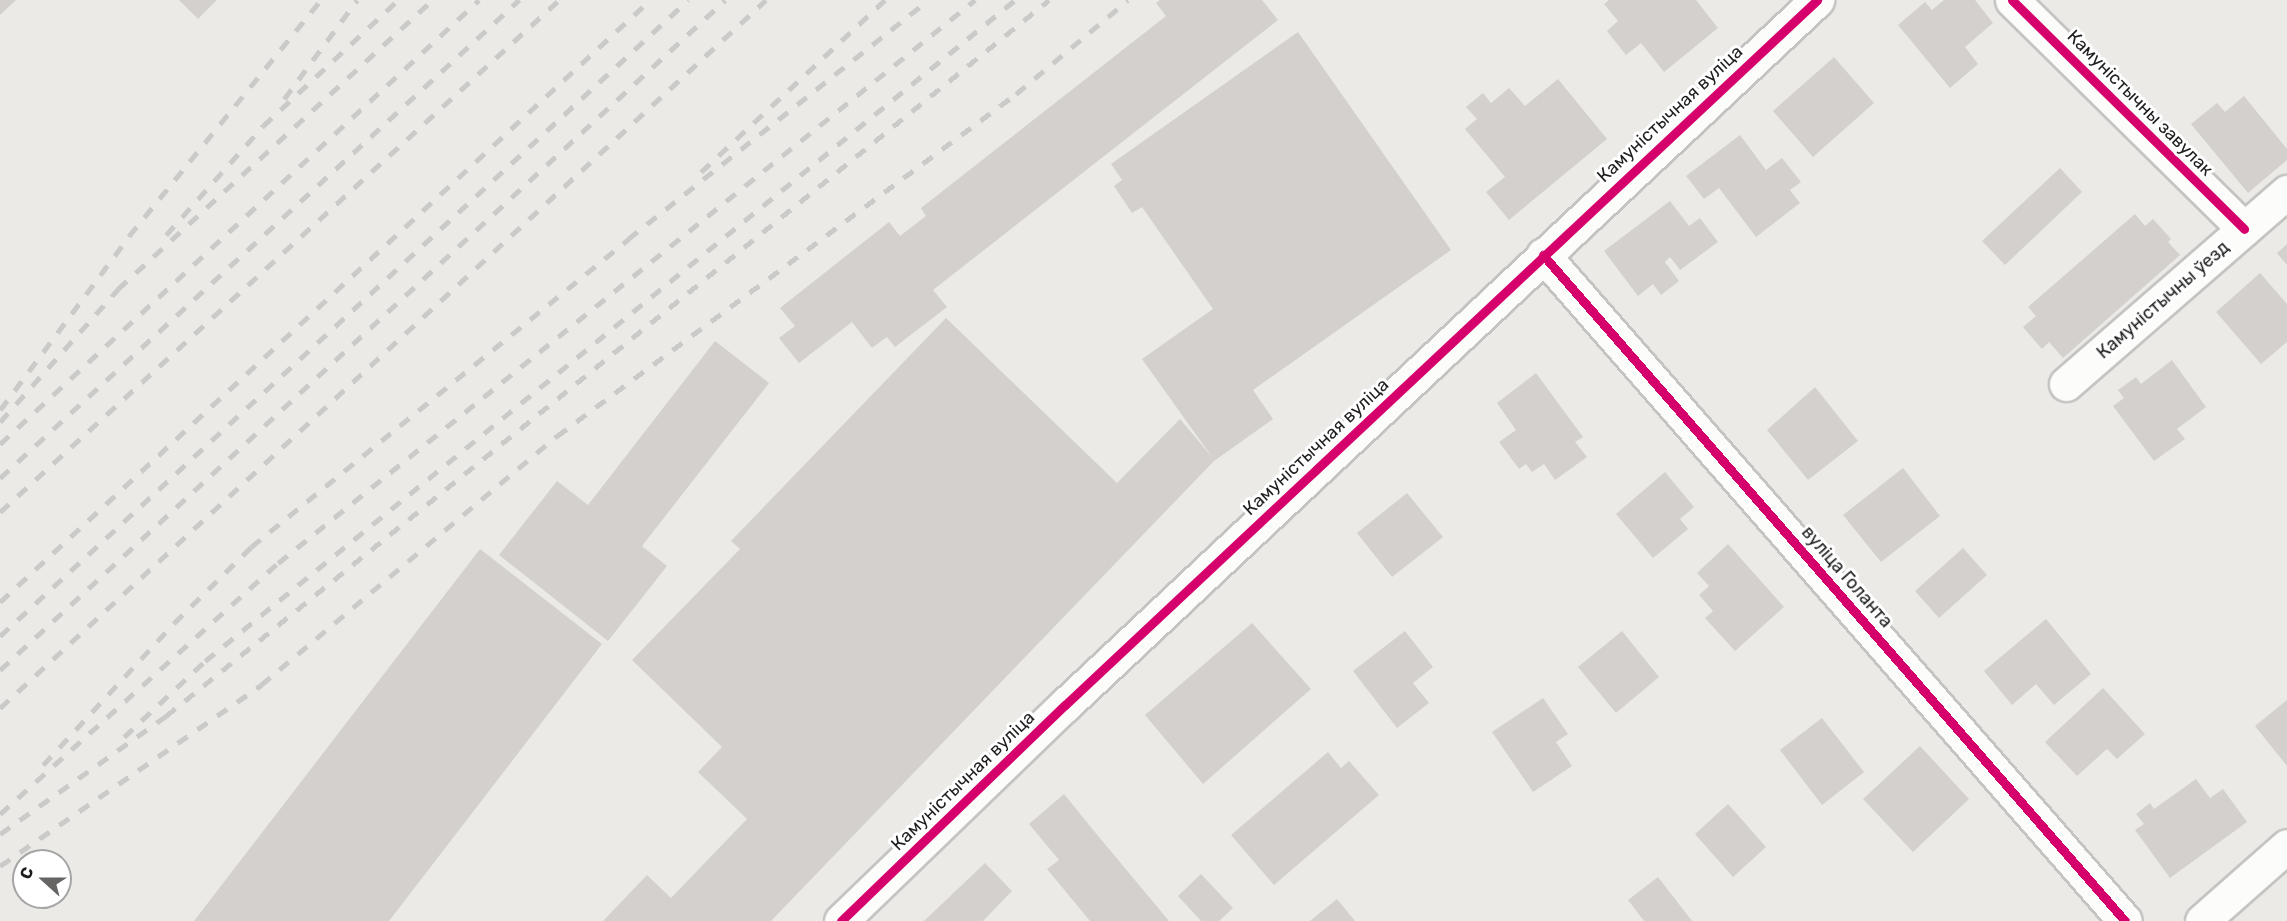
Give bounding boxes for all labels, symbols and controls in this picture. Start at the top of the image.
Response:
street label: Камуністычны завулак [2063,26,2217,180]
street label: Камуністычная вуліца [1593,41,1747,187]
street label: Камуністычны ўезд [2092,237,2234,363]
street label: Камуністычная вуліца [1239,374,1393,520]
street label: вуліца Голанта [1797,522,1897,632]
street label: Камуністычная вуліца [887,707,1039,855]
north arrow [12,849,72,909]
text: С [16,864,37,882]

